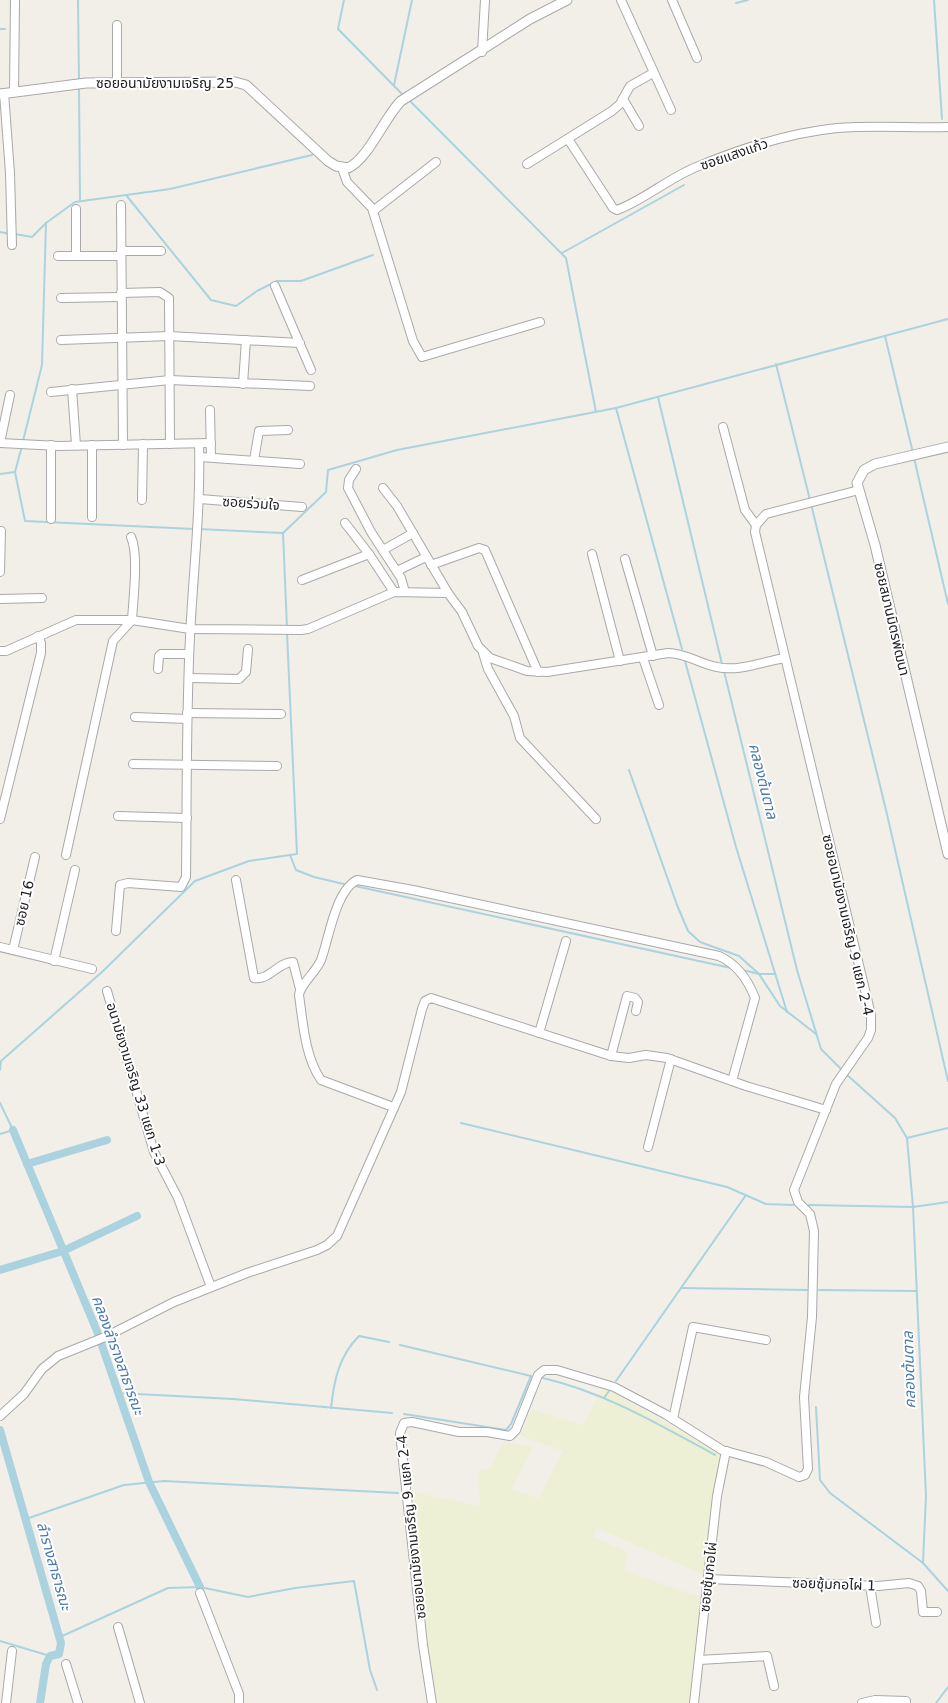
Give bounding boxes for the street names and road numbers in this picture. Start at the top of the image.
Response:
street label: ซอยอนามัยงามเจริญ 25 [96,75,234,91]
street label: ซอยแสงแก้ว [698,135,770,173]
street label: ซอยร่วมใจ [222,493,280,513]
street label: ซอยสมานมิตรพัฒนา [871,561,913,677]
street label: ซอยอนามัยงามเจริญ 9 แยก 2-4 [819,833,877,1017]
street label: ซอย 16 [11,879,37,927]
street label: อนามัยงามเจริญ 33 แยก 1-3 [103,1000,169,1168]
street label: ซอยอนามัยงามเจริญ 9 แยก 2-4 [393,1434,429,1620]
street label: ซอยซุ้มกอไผ่ [696,1541,721,1613]
street label: ซอยซุ้มกอไผ่ 1 [792,1575,876,1594]

